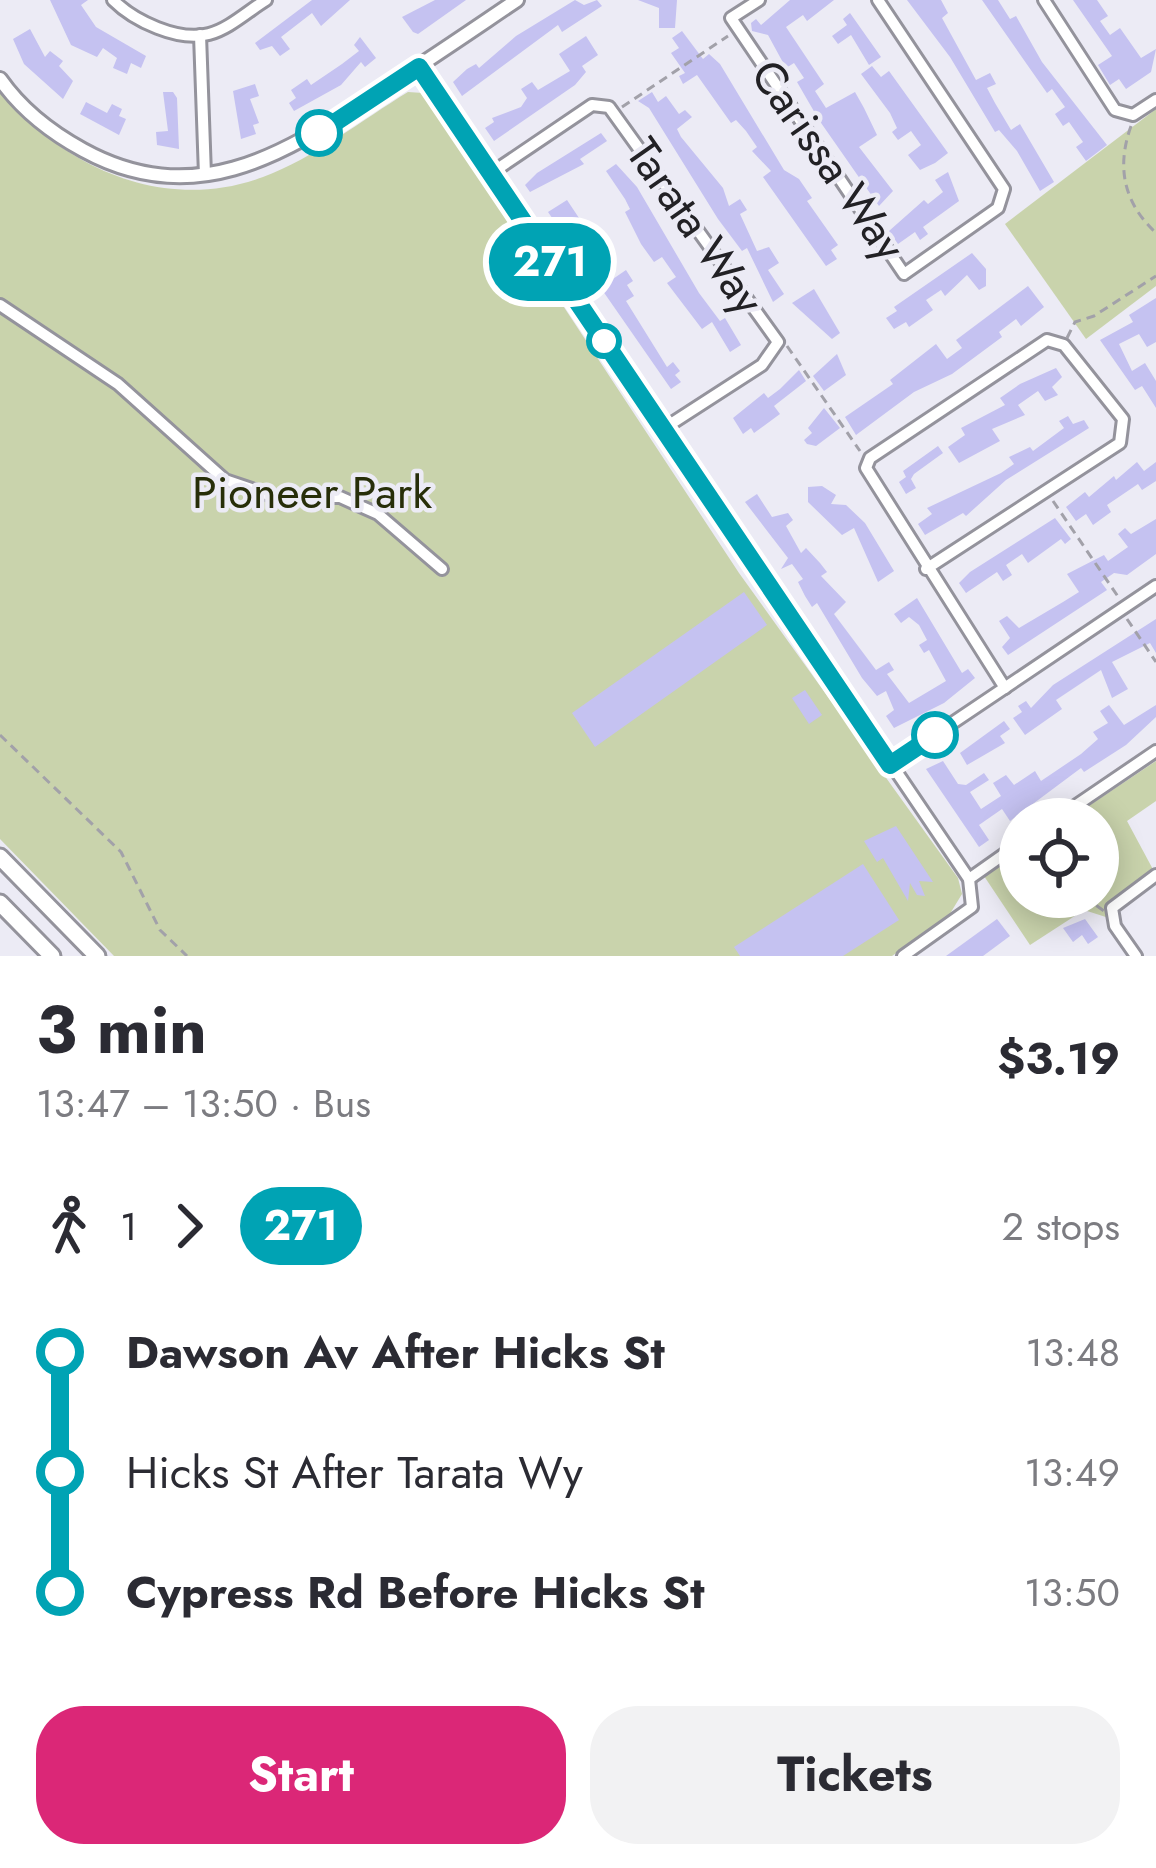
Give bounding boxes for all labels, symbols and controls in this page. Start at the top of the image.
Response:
street label: Carissa Way [735,47,922,274]
unlabelled marker [297,111,341,155]
street label: Tarata Way [611,125,780,328]
line badge: 271 [481,223,619,301]
text: 271 [513,231,587,292]
unlabelled marker [588,325,620,357]
park label: Pioneer Park [192,460,432,525]
unlabelled marker [913,713,957,757]
map controls [999,798,1119,918]
button: locate [999,798,1119,918]
text: 3 min [36,982,207,1078]
text: $3.19 [997,1026,1120,1091]
text: 13:47 – 13:50 · Bus [36,1075,371,1132]
icon: walk [36,1193,102,1259]
icon: forward [156,1193,222,1259]
text: 271 [264,1195,338,1256]
text: 1 [120,1198,138,1255]
text: 2 stops [1002,1198,1120,1255]
text: Dawson Av After Hicks St [126,1320,665,1385]
text: 13:48 [1025,1324,1120,1381]
text: Hicks St After Tarata Wy [126,1440,583,1505]
text: 13:49 [1024,1444,1120,1501]
text: Cypress Rd Before Hicks St [126,1560,705,1625]
text: 13:50 [1024,1564,1120,1621]
button: Start [36,1706,566,1844]
button: Tickets [590,1706,1120,1844]

